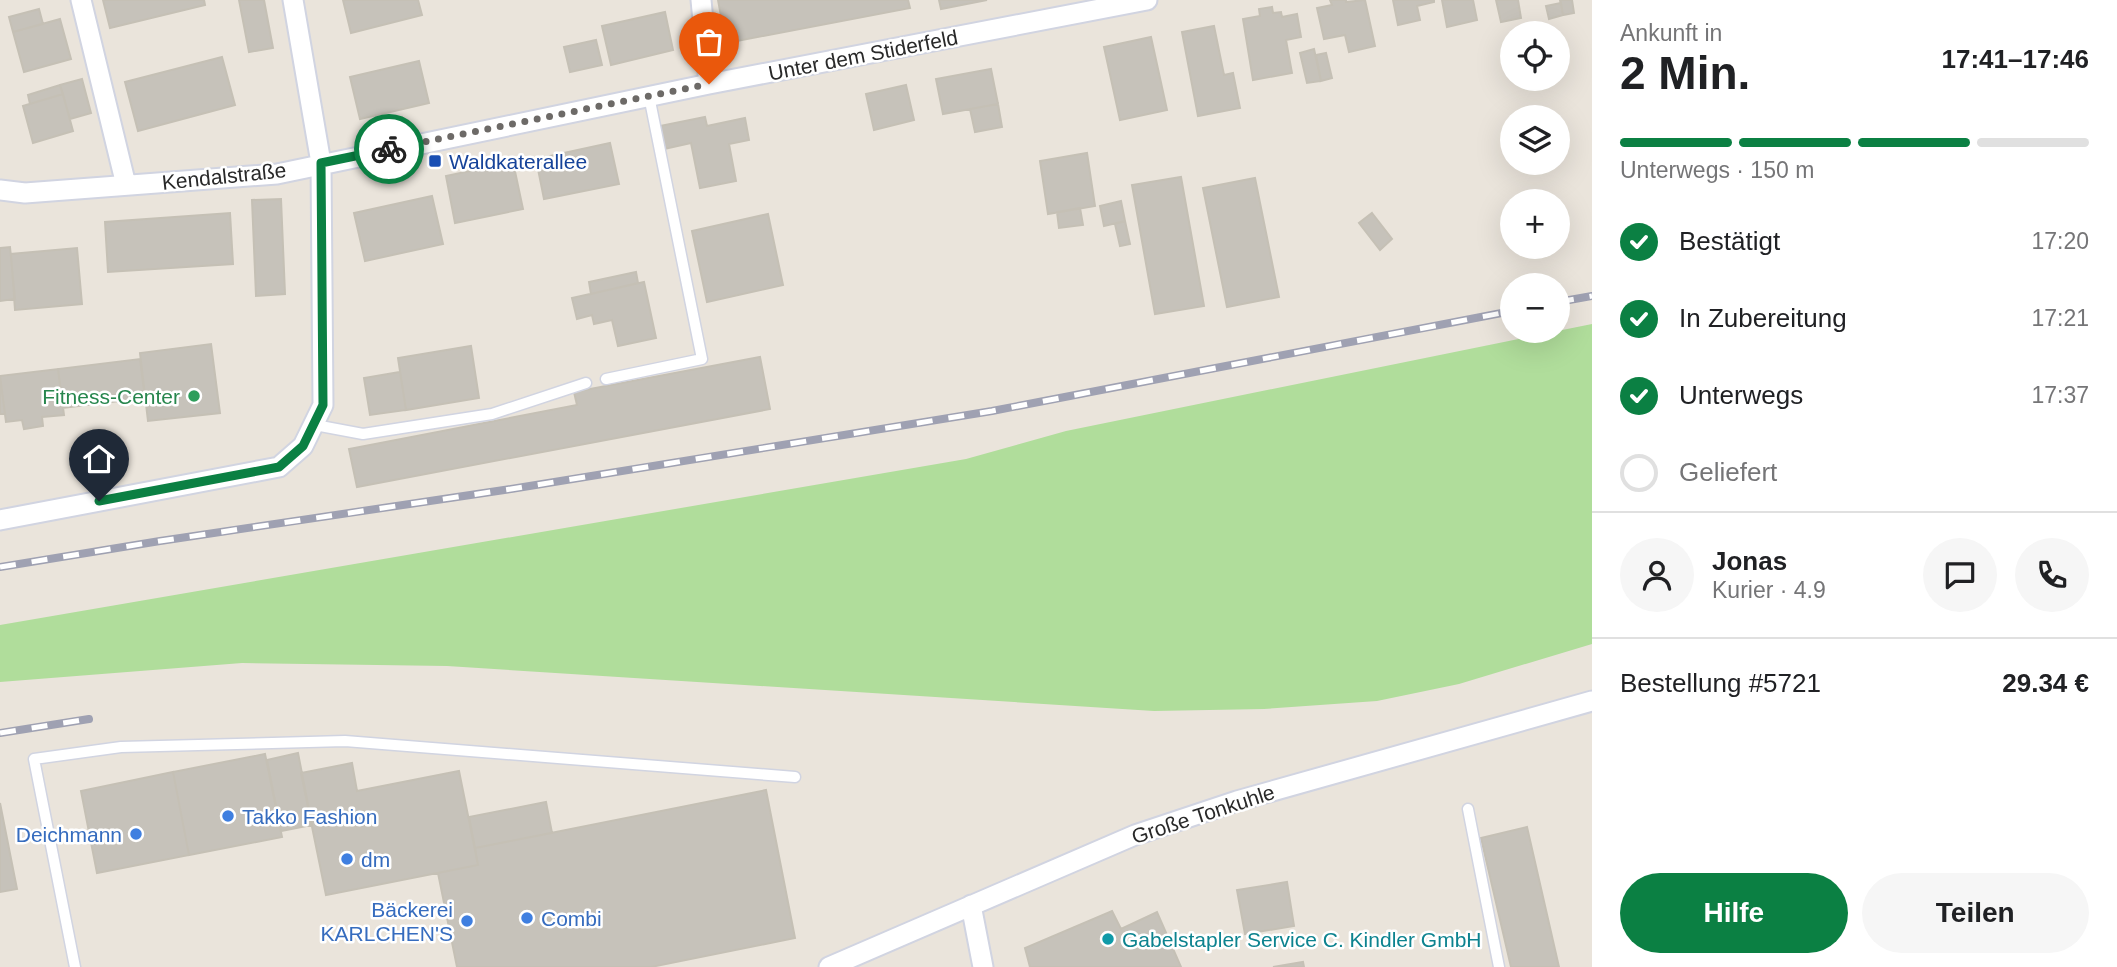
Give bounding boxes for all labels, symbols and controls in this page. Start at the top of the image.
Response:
pin [679,12.0,739,84]
text: Ankunft in [1620,20,1722,46]
map controls [1500,21,1570,343]
button: locate [1500,21,1570,91]
icon: bag [690,23,728,61]
street label: Unter dem Stiderfeld [766,25,960,85]
text: 17:41–17:46 [1942,44,2089,74]
text: 2 Min. [1620,47,1750,99]
button: layers [1500,105,1570,175]
courier [354,114,424,184]
icon: bike [370,130,408,168]
place label: Waldkaterallee [449,150,587,173]
marker: Waldkaterallee [427,153,443,169]
text: Unterwegs · 150 m [1620,157,1814,183]
street label: Kendalstraße [161,158,287,194]
button: + [1500,189,1570,259]
icon: check [1620,223,1658,261]
text: Bestätigt [1679,226,1780,256]
text: 17:20 [2031,228,2089,254]
button: − [1500,273,1570,343]
icon: check [1620,300,1658,338]
text: In Zubereitung [1679,303,1847,333]
text: 17:21 [2031,305,2089,331]
icon: check [1620,377,1658,415]
text: Unterwegs [1679,380,1803,410]
text: 17:37 [2031,382,2089,408]
place label: Fitness-Center [42,385,180,408]
marker: Fitness-Center [186,388,202,404]
pin [69,429,129,501]
icon: home [80,440,118,478]
text: Geliefert [1679,457,1777,487]
button: person [1620,538,1694,612]
button: chat [1923,538,1997,612]
button: phone [2015,538,2089,612]
text: Jonas [1712,546,1787,576]
text: Kurier · 4.9 [1712,577,1826,603]
text: Bestellung #5721 [1620,668,1821,698]
text: 29.34 € [2002,668,2089,698]
street label: Große Tonkuhle [1129,780,1277,848]
place label: Takko Fashion [242,805,377,828]
marker: Takko Fashion [220,808,236,824]
place label: Deichmann [16,823,122,846]
marker: Deichmann [128,826,144,842]
place label: dm [361,848,390,871]
marker: dm [339,851,355,867]
button: Hilfe [1620,873,1848,953]
button: Teilen [1862,873,2089,953]
place label: Bäckerei KARLCHEN'S [321,898,453,945]
place label: Combi [541,907,602,930]
marker: Combi [519,910,535,926]
marker: Bäckerei KARLCHEN'S [459,913,475,929]
place label: Gabelstapler Service C. Kindler GmbH [1122,928,1481,951]
marker: Gabelstapler Service C. Kindler GmbH [1100,931,1116,947]

